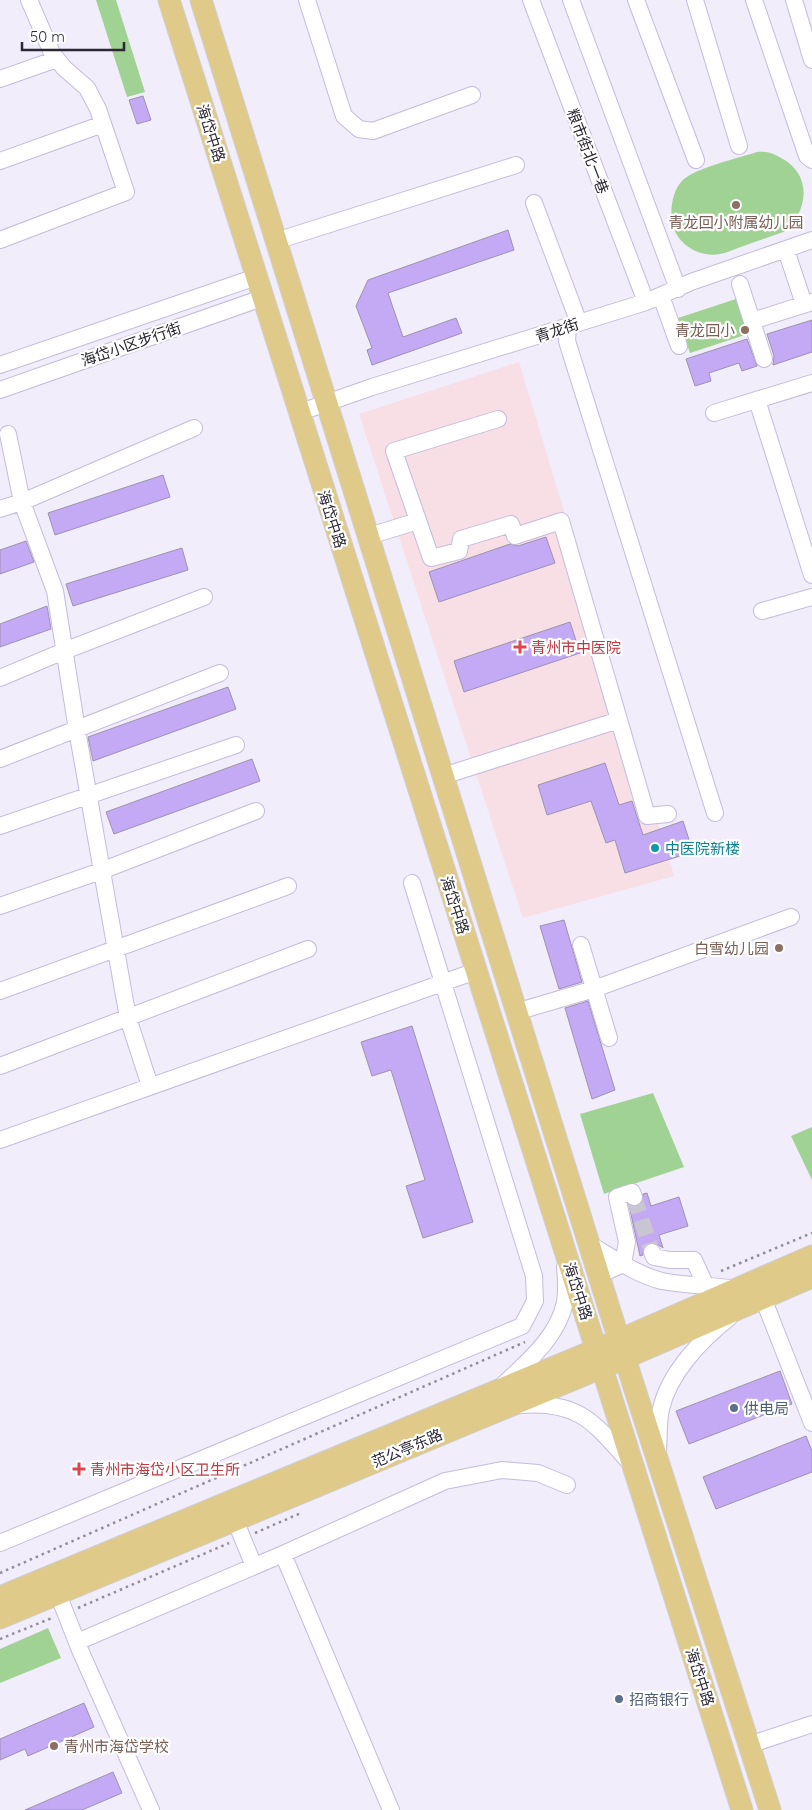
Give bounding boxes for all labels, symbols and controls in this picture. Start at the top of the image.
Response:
scale bar [22,20,125,52]
text: 50 m [30,27,65,46]
street label: 海岱中路 [193,102,229,164]
street label: 粮市街北一巷 [563,106,613,196]
marker: 青龙回小附属幼儿园 [730,199,742,211]
place label: 青龙回小附属幼儿园 [668,213,804,232]
street label: 青龙街 [533,314,581,346]
street label: 海岱小区步行街 [78,318,184,370]
place label: 青龙回小 [675,321,735,340]
marker: 青龙回小 [739,324,751,336]
street label: 海岱中路 [314,488,350,550]
place label: 青州市中医院 [531,638,621,657]
marker: 青州市中医院 [513,640,527,654]
place label: 中医院新楼 [665,839,740,858]
marker: 中医院新楼 [649,842,661,854]
street label: 海岱中路 [437,874,473,936]
place label: 白雪幼儿园 [694,939,769,958]
marker: 白雪幼儿园 [773,942,785,954]
street label: 海岱中路 [560,1260,596,1322]
place label: 供电局 [744,1399,789,1418]
marker: 供电局 [728,1402,740,1414]
street label: 范公亭东路 [369,1425,445,1471]
place label: 青州市海岱小区卫生所 [90,1460,240,1479]
marker: 青州市海岱小区卫生所 [72,1462,86,1476]
street label: 海岱中路 [682,1646,718,1708]
place label: 招商银行 [629,1690,689,1709]
marker: 招商银行 [613,1693,625,1705]
place label: 青州市海岱学校 [64,1737,169,1756]
marker: 青州市海岱学校 [48,1740,60,1752]

